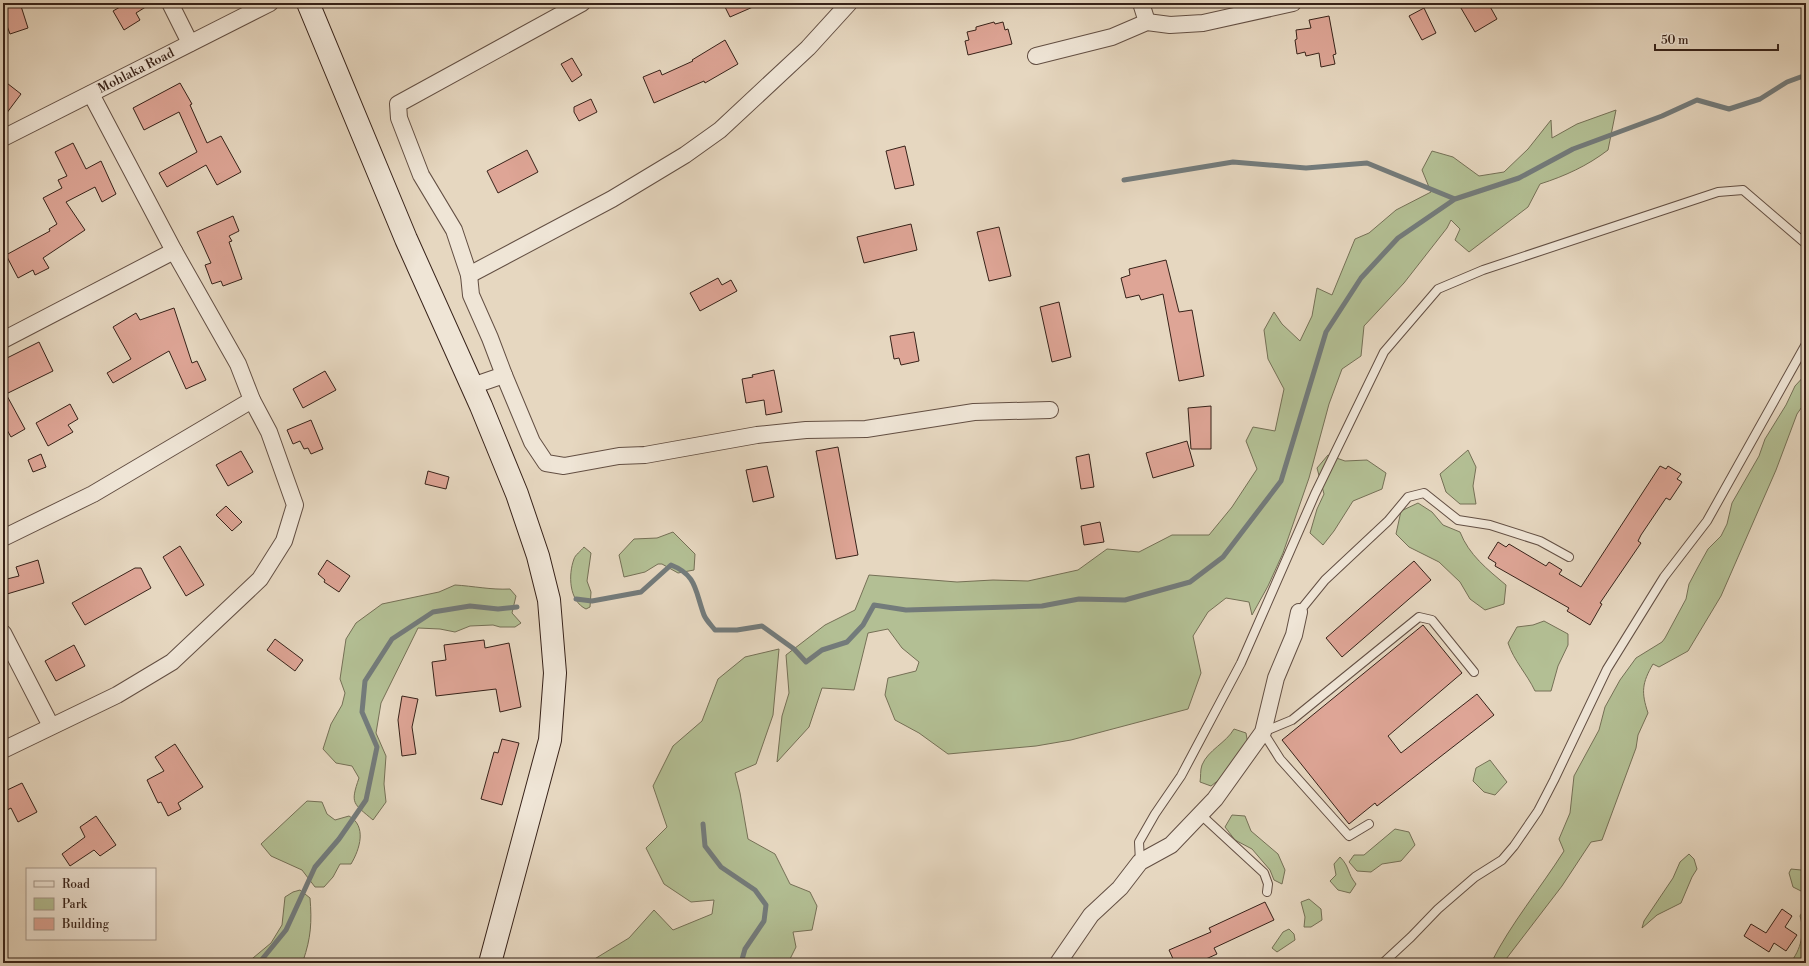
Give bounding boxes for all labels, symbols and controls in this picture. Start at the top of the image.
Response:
scale bar [1655,26,1778,52]
text: 50 m [1661,33,1689,48]
street label: Mohlaka Road [95,44,177,97]
legend [26,868,156,940]
text: Road [62,877,90,892]
text: Park [62,897,88,912]
text: Building [61,917,110,932]

